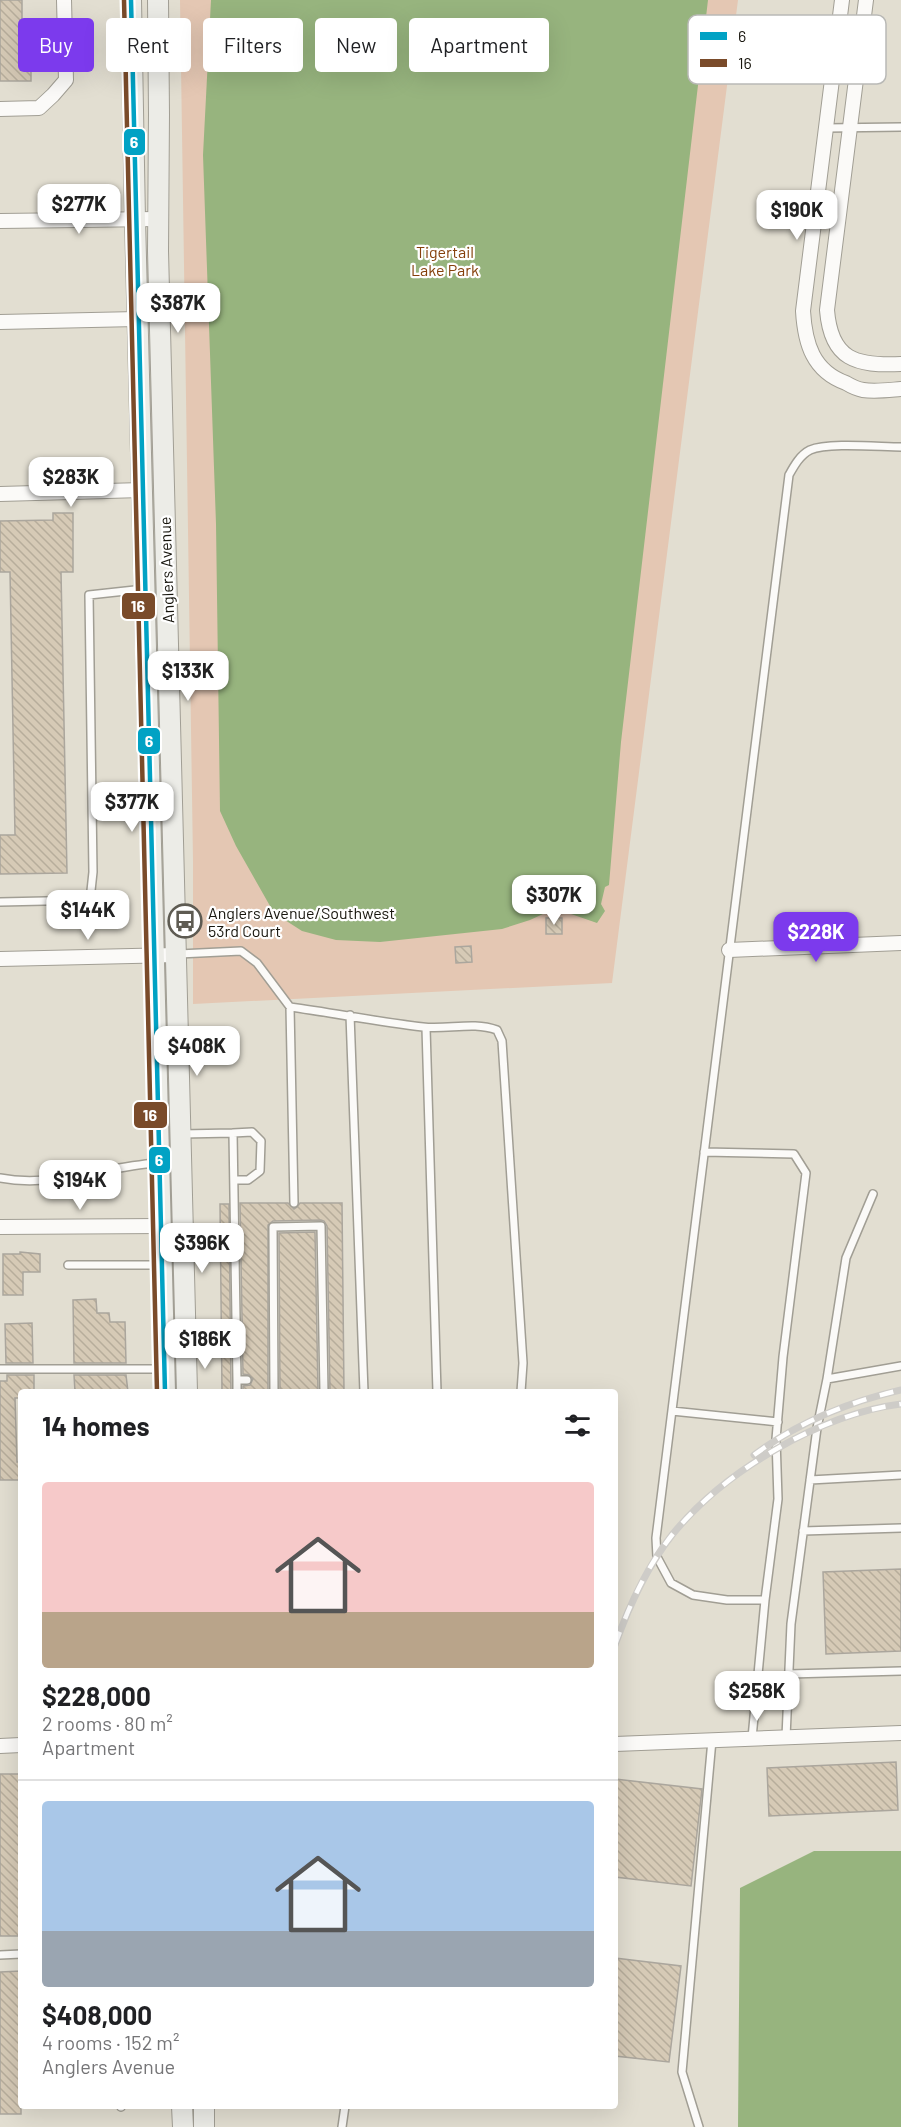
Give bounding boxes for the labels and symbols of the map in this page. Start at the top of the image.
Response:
legend [688,15,886,84]
text: 6 [738,26,746,45]
text: 16 [738,53,752,72]
line badge: 6 [123,128,146,156]
text: 6 [130,132,139,151]
pin: $277K [37,184,121,235]
pin: $190K [755,190,839,241]
park label: Tigertail Lake Park [411,242,479,279]
pin: $387K [136,283,220,334]
pin: $283K [29,457,113,508]
street label: Anglers Avenue [155,516,177,624]
line badge: 16 [121,592,156,620]
text: 16 [131,596,146,615]
pin: $133K [146,651,230,702]
line badge: 6 [137,727,161,755]
text: 6 [145,731,154,750]
pin: $377K [90,782,174,833]
pin: $307K [512,875,596,926]
pin: $144K [46,890,130,941]
bus stop icon: Anglers Avenue/Southwest 53rd Court [167,903,203,939]
place label: Anglers Avenue/Southwest 53rd Court [208,903,395,940]
pin: $228K [774,912,858,963]
pin: $408K [155,1026,239,1077]
line badge: 16 [133,1101,168,1129]
text: 16 [143,1105,158,1124]
line badge: 6 [148,1146,171,1174]
text: 6 [155,1150,164,1169]
pin: $194K [38,1160,122,1211]
pin: $396K [160,1223,244,1274]
pin: $186K [163,1319,247,1370]
pin: $258K [715,1671,799,1722]

